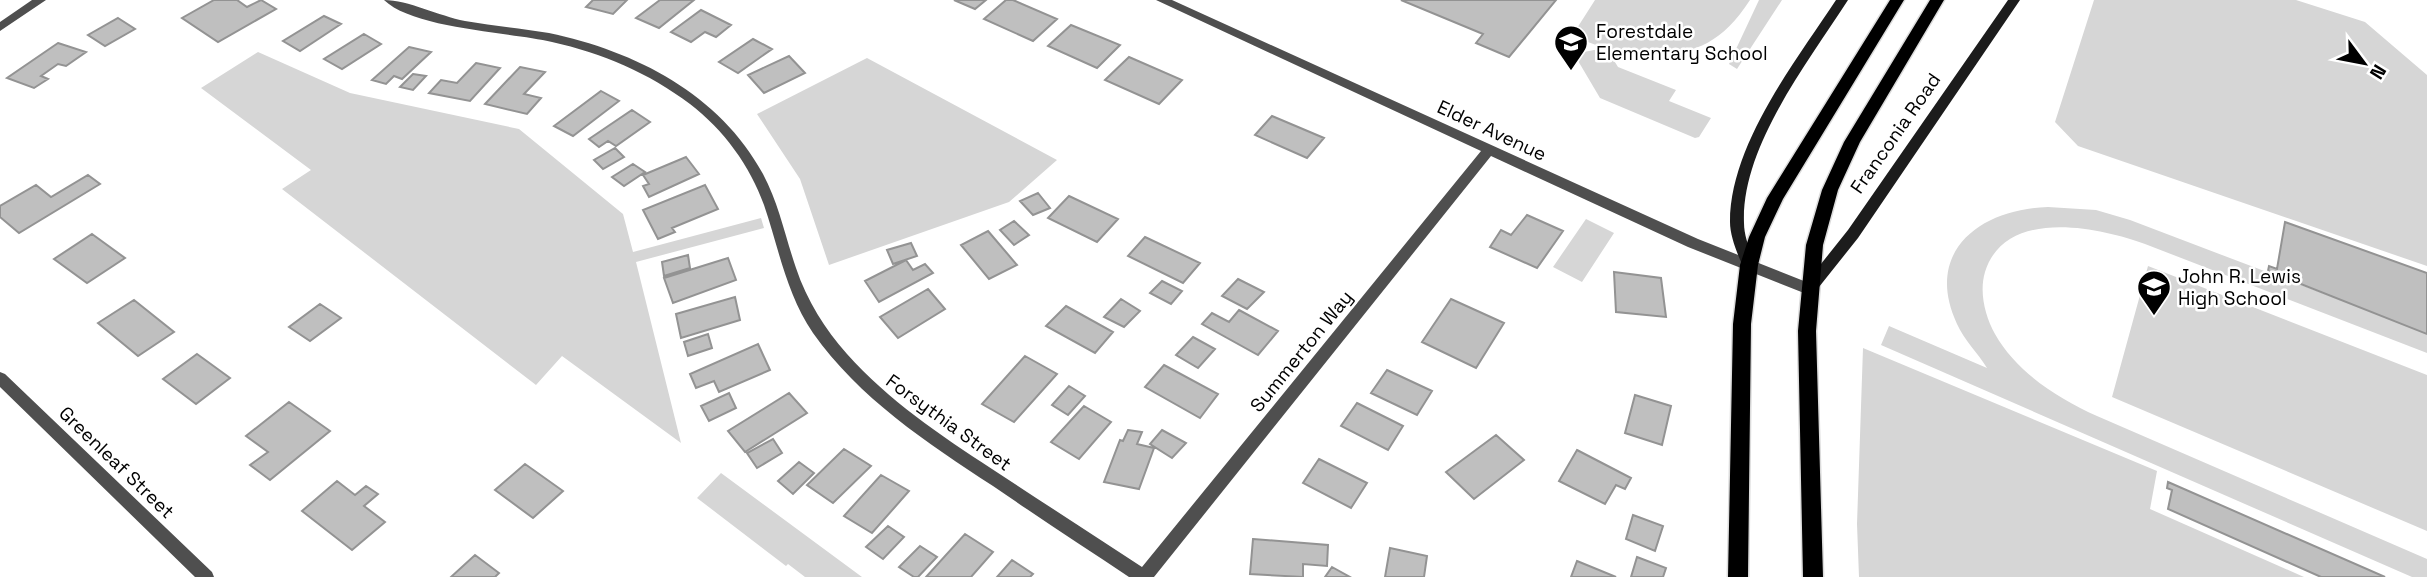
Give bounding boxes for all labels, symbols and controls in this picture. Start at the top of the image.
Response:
place label: Forestdale Elementary School [1596,19,1768,66]
school or university icon: Forestdale Elementary School [1552,23,1590,72]
north arrow [2329,28,2399,98]
text: N [2364,60,2392,84]
street label: Franconia Road [1845,68,1946,198]
street label: Elder Avenue [1433,94,1550,167]
place label: John R. Lewis High School [2178,264,2301,311]
school or university icon: John R. Lewis High School [2135,268,2173,317]
street label: Summerton Way [1245,285,1358,417]
street label: Forsythia Street [881,368,1016,476]
street label: Greenleaf Street [54,401,180,524]

